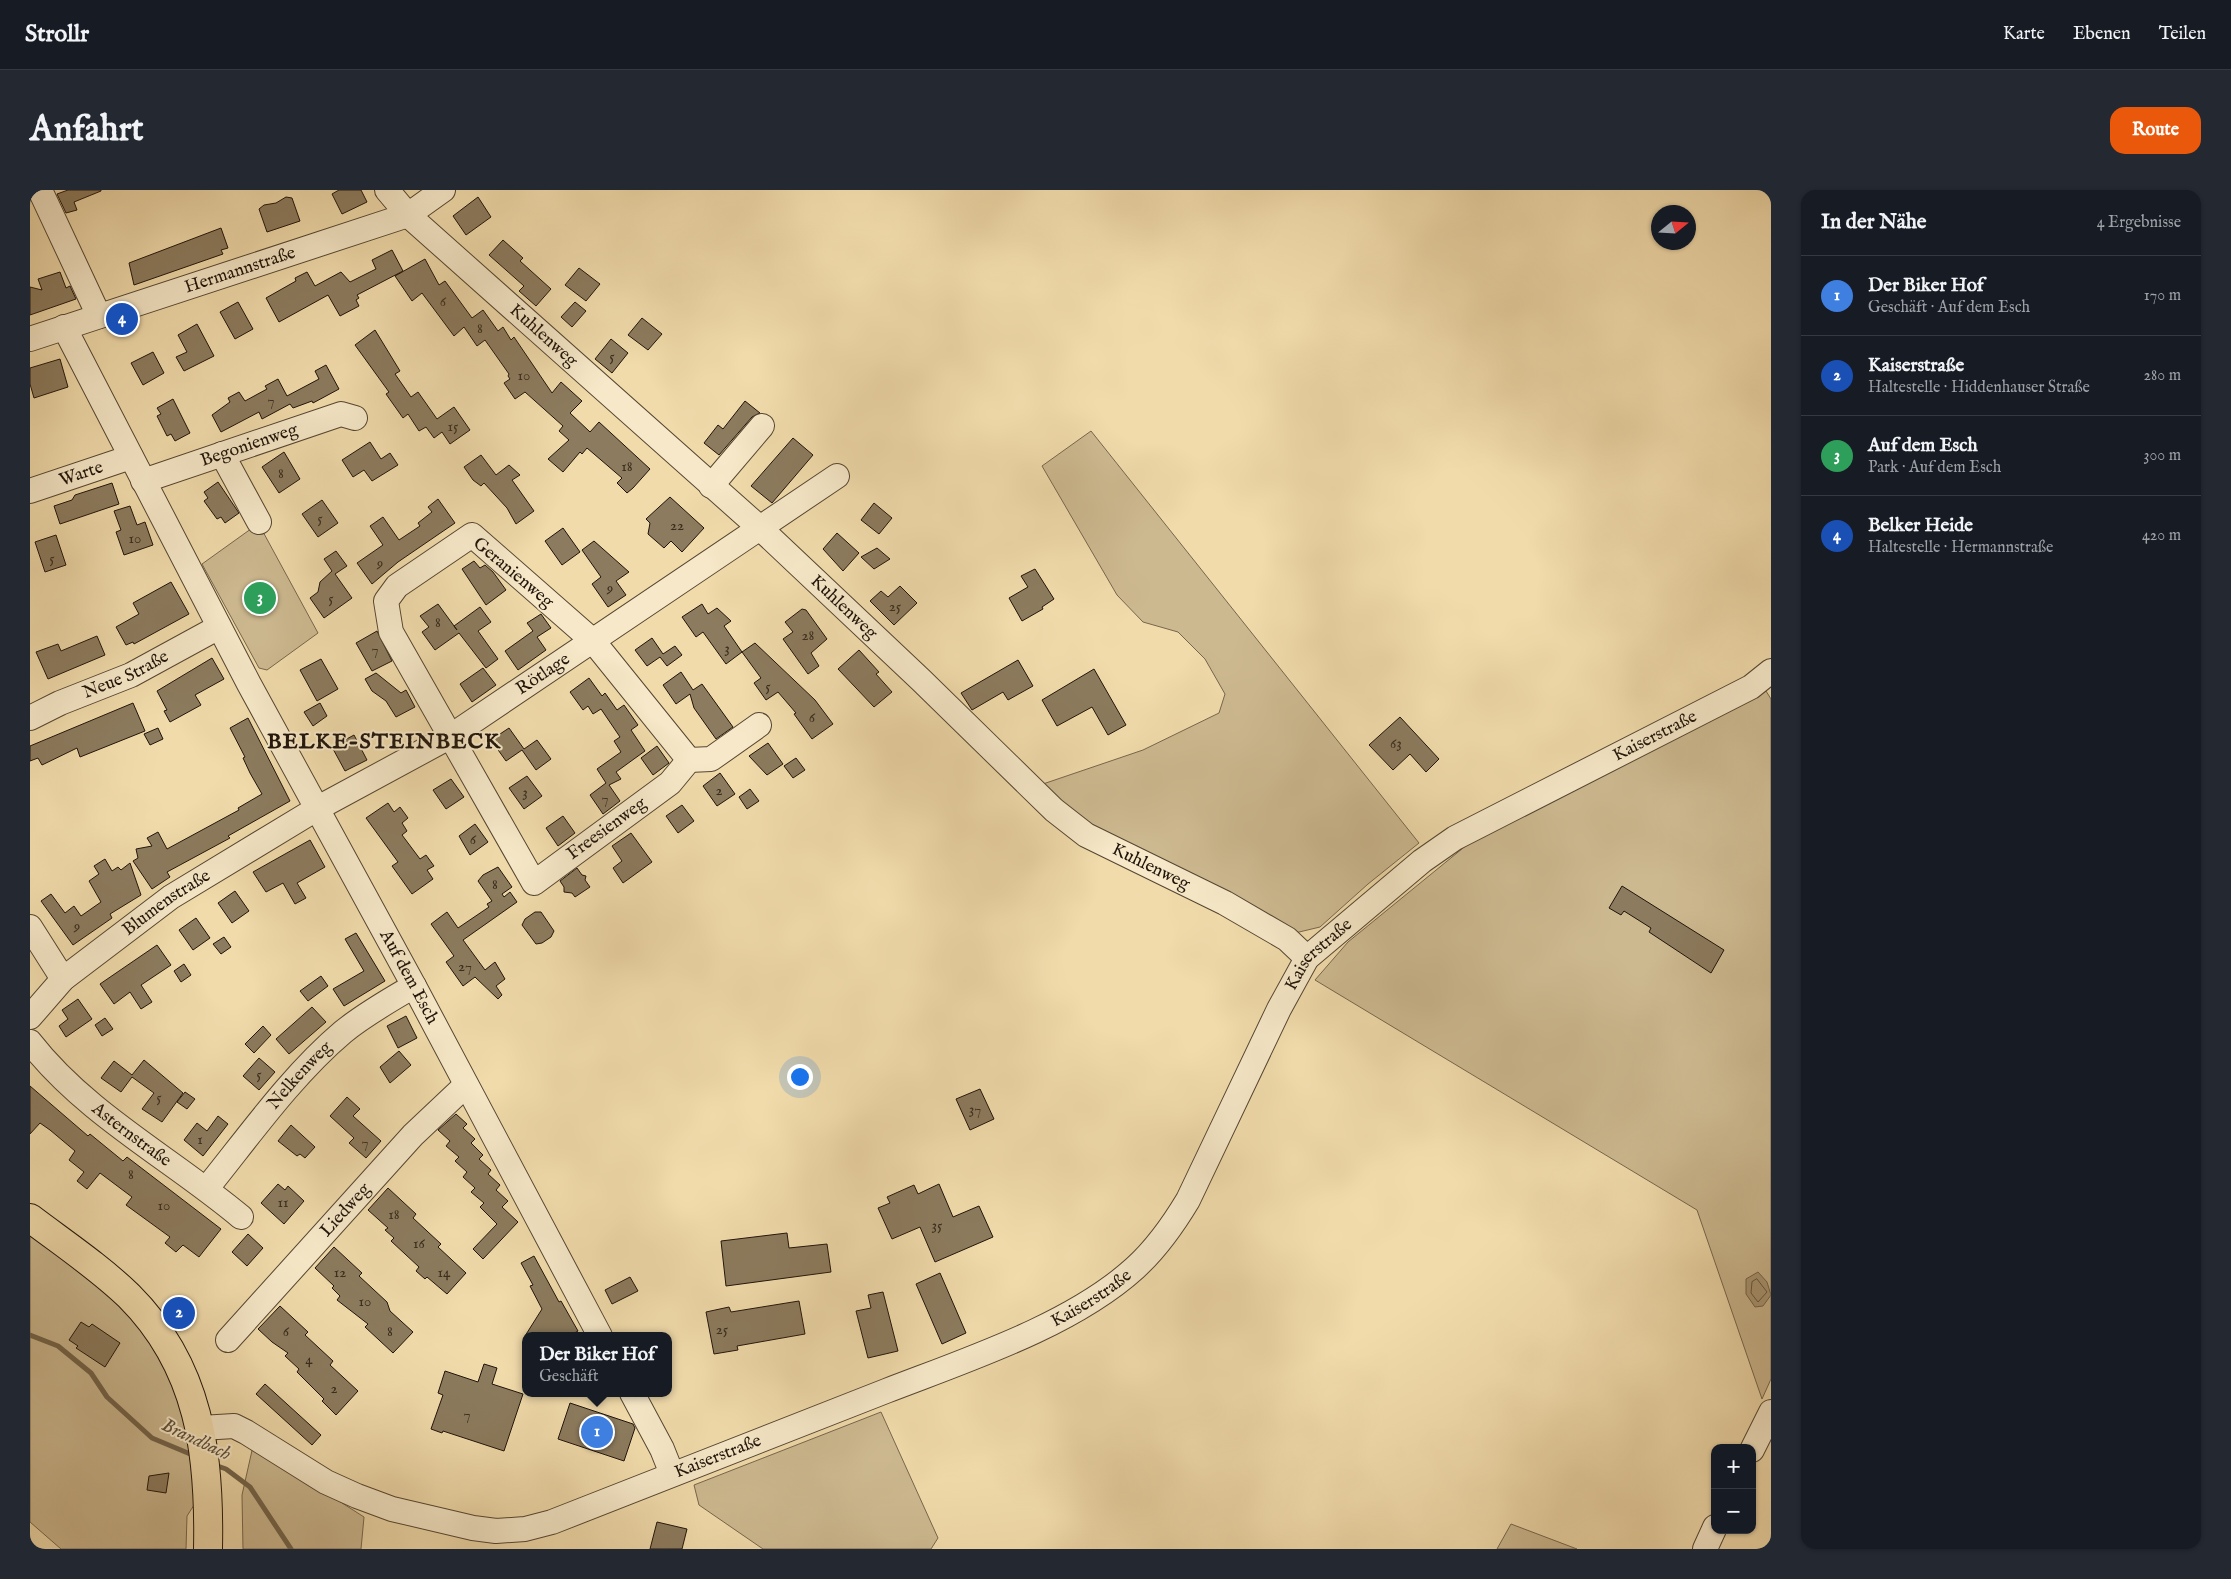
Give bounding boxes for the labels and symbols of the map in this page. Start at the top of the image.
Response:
north arrow [1651,205,1696,250]
street label: Hermannstraße [182,241,298,299]
house number: 6 [440,292,447,311]
street label: Kuhlenweg [504,299,583,372]
pin: 4 [106,300,138,338]
house number: 8 [477,319,483,338]
house number: 5 [609,347,615,366]
house number: 10 [518,366,530,385]
house number: 7 [267,391,275,410]
house number: 15 [447,417,459,436]
street label: Begonienweg [197,418,301,472]
street label: Warte [56,456,106,492]
house number: 18 [621,457,633,476]
house number: 8 [278,464,284,483]
house number: 5 [317,509,323,528]
house number: 22 [670,516,684,535]
house number: 10 [129,529,141,548]
street label: Geranienweg [468,532,558,614]
house number: 5 [49,549,55,568]
house number: 9 [376,554,383,573]
street label: Kuhlenweg [805,570,883,645]
pin: 3 [244,579,276,617]
house number: 9 [606,579,613,598]
house number: 5 [328,589,334,608]
house number: 25 [889,597,902,616]
house number: 8 [435,613,441,632]
house number: 28 [802,626,815,645]
house number: 3 [724,639,730,658]
house number: 7 [371,640,379,659]
street label: Neue Straße [79,645,173,704]
street label: Rötlage [512,648,574,700]
house number: 5 [765,677,771,696]
street label: Kaiserstraße [1609,705,1701,767]
house number: 6 [809,708,816,727]
district label: BELKE-STEINBECK [267,728,501,756]
house number: 63 [1390,734,1402,753]
house number: 2 [715,781,723,800]
house number: 3 [522,783,528,802]
house number: 7 [601,789,609,808]
street label: Freesienweg [563,792,651,866]
house number: 6 [470,830,477,849]
street label: Kuhlenweg [1108,838,1194,896]
street label: Blumenstraße [118,864,215,941]
house number: 8 [492,875,498,894]
street label: Kaiserstraße [1280,913,1357,995]
house number: 9 [73,917,80,936]
street label: Auf dem Esch [374,925,444,1029]
house number: 27 [458,957,472,976]
street label: Nelkenweg [262,1036,337,1114]
your location [787,1064,813,1090]
house number: 5 [256,1065,262,1084]
house number: 5 [156,1088,162,1107]
street label: Asternstraße [86,1097,176,1172]
house number: 37 [969,1100,981,1119]
house number: 1 [197,1130,203,1149]
house number: 7 [361,1133,369,1152]
house number: 8 [128,1165,134,1184]
street label: Liedweg [315,1178,376,1242]
house number: 11 [277,1193,289,1212]
house number: 10 [158,1196,170,1215]
house number: 18 [388,1205,400,1224]
house number: 35 [931,1216,943,1235]
house number: 16 [413,1234,426,1253]
house number: 12 [334,1263,346,1282]
house number: 14 [438,1263,451,1282]
street label: Kaiserstraße [1047,1264,1136,1333]
house number: 10 [359,1292,371,1311]
pin: 2 [163,1294,195,1332]
house number: 25 [716,1320,729,1339]
house number: 6 [283,1322,290,1341]
house number: 8 [387,1322,393,1341]
house number: 4 [305,1350,313,1369]
house number: 2 [330,1379,338,1398]
house number: 7 [463,1405,471,1424]
pin: 1 [581,1413,613,1451]
water label: Brandbach [157,1414,235,1466]
street label: Kaiserstraße [671,1429,765,1484]

